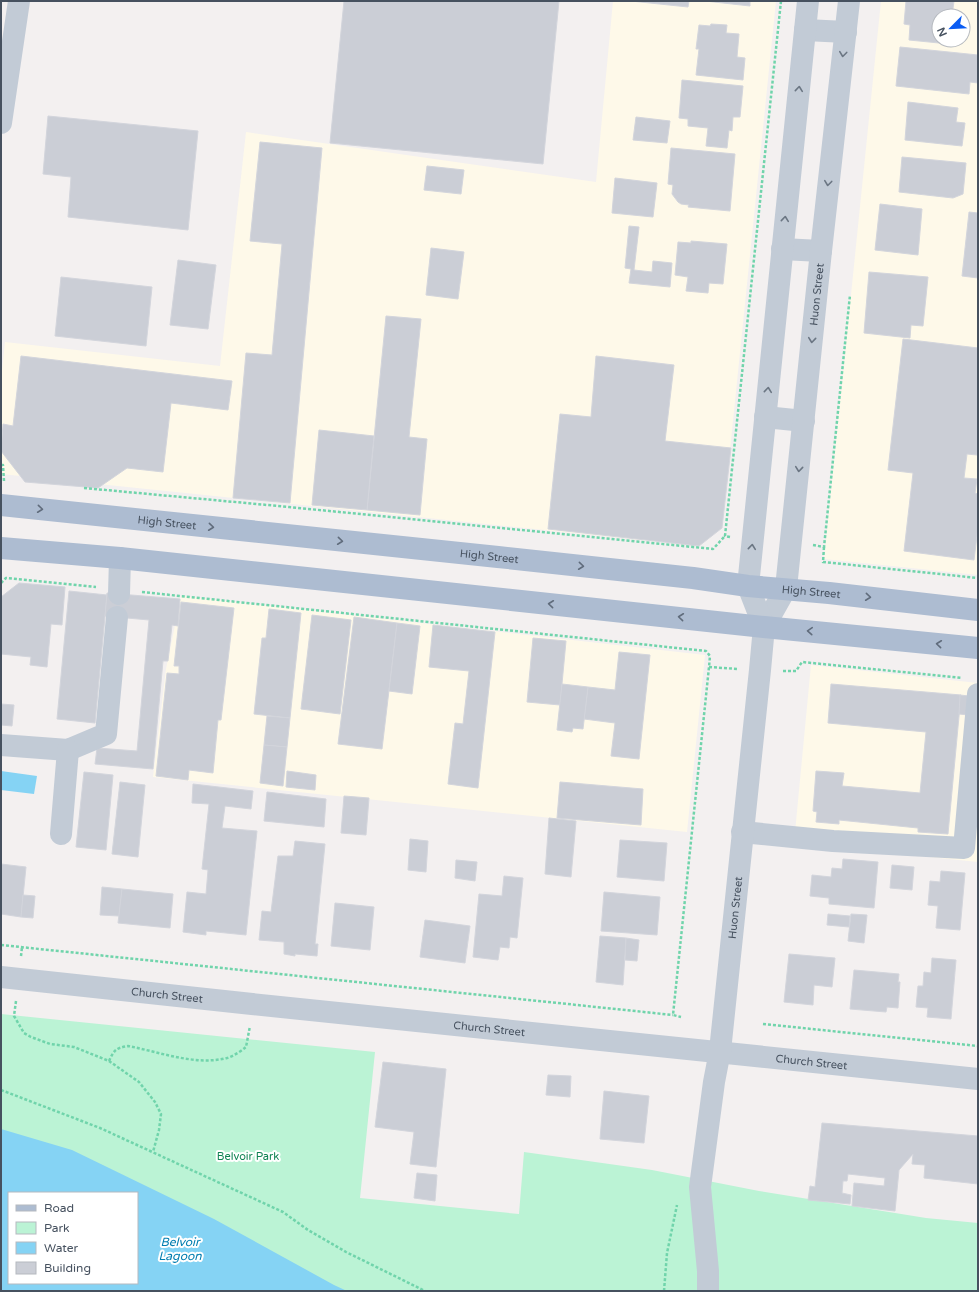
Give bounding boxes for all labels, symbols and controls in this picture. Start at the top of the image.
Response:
north arrow [931,8,971,48]
text: N [935,25,950,39]
one-way arrow [839,51,848,57]
one-way arrow [794,86,803,92]
one-way arrow [824,180,833,186]
one-way arrow [780,216,789,222]
street label: Huon Street [807,263,826,326]
one-way arrow [807,337,816,343]
one-way arrow [763,387,772,393]
one-way arrow [794,466,803,472]
one-way arrow [37,504,43,513]
street label: High Street [137,513,197,532]
one-way arrow [208,522,214,531]
one-way arrow [337,536,343,545]
one-way arrow [747,544,756,550]
street label: High Street [459,547,519,566]
one-way arrow [578,562,584,571]
street label: High Street [781,582,841,601]
one-way arrow [864,592,871,601]
one-way arrow [548,600,554,609]
one-way arrow [678,613,684,622]
one-way arrow [807,627,813,636]
one-way arrow [936,640,942,649]
street label: Huon Street [725,876,745,940]
street label: Church Street [131,985,204,1005]
street label: Church Street [453,1018,526,1039]
street label: Church Street [775,1052,848,1072]
park label: Belvoir Park [217,1150,279,1163]
legend [8,1192,138,1284]
text: Road [44,1201,74,1215]
text: Park [44,1221,70,1235]
water label: Belvoir Lagoon [158,1235,202,1263]
text: Water [44,1241,79,1255]
text: Building [44,1261,91,1275]

